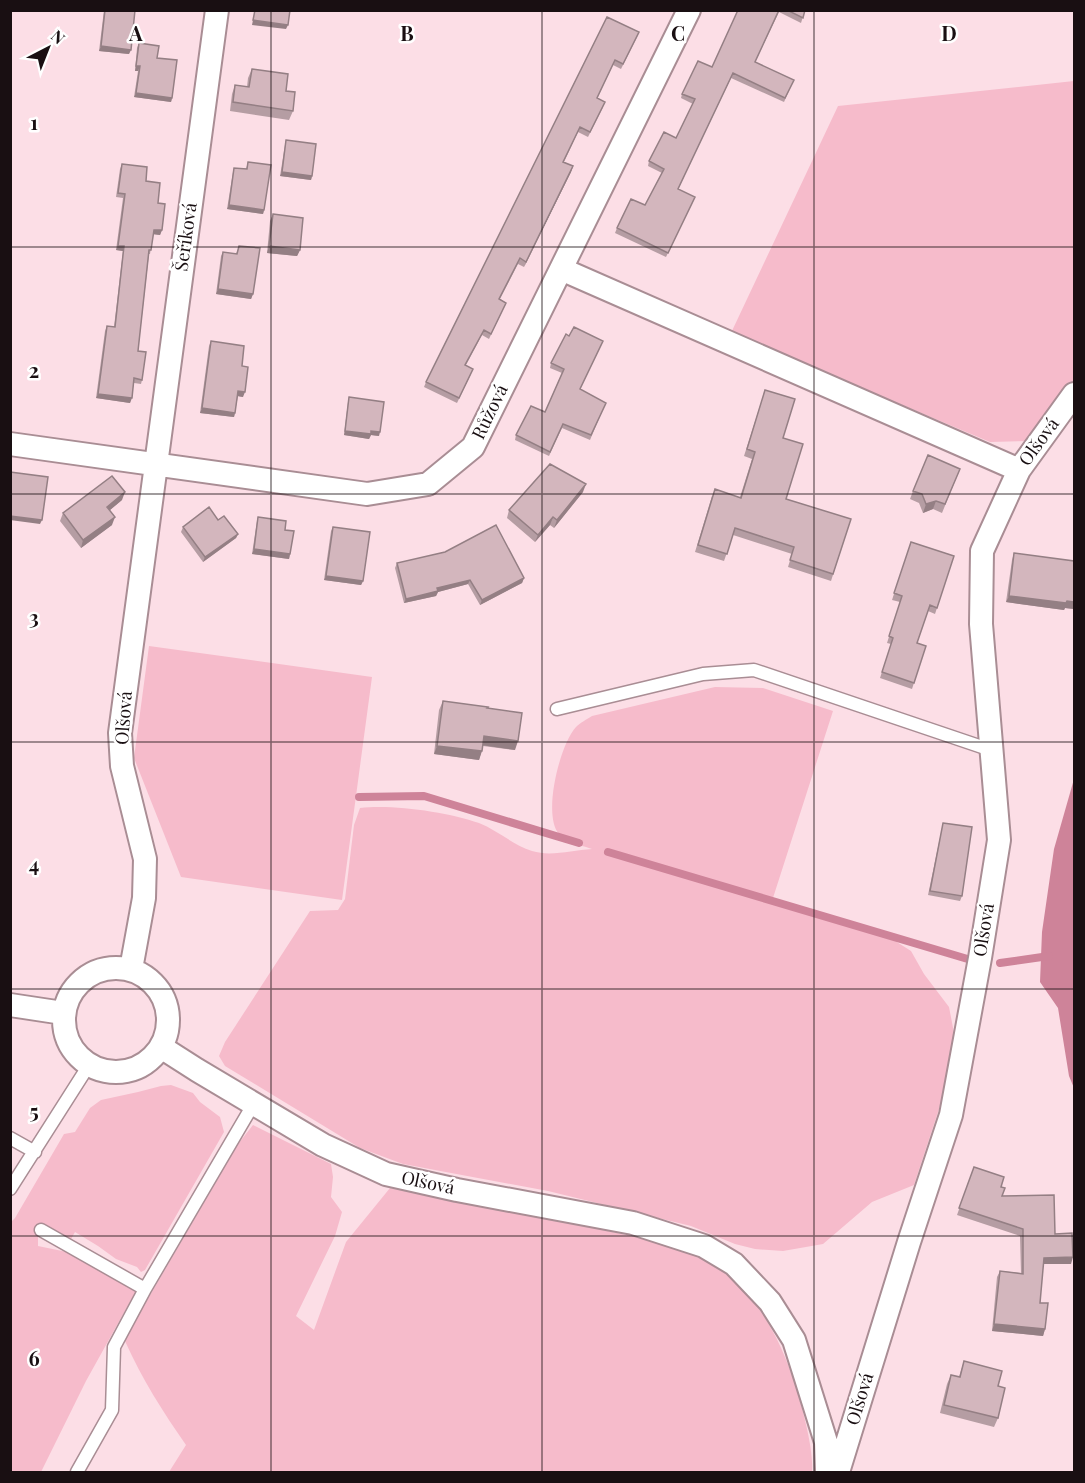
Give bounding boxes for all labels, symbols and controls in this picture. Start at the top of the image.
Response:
north arrow [18,18,78,78]
text: A [128,19,143,46]
text: B [400,19,414,46]
text: C [671,19,685,46]
text: D [941,19,957,46]
text: N [47,25,70,48]
text: 1 [30,108,38,135]
street label: Šeříková [168,201,202,273]
text: 2 [29,356,39,383]
street label: Růžová [466,380,513,443]
street label: Olšová [1013,413,1064,470]
text: 3 [29,603,39,630]
street label: Olšová [109,690,137,746]
text: 4 [29,850,39,877]
street label: Olšová [967,901,999,958]
text: 5 [29,1097,39,1124]
street label: Olšová [399,1165,457,1199]
text: 6 [28,1344,40,1371]
street label: Olšová [840,1369,878,1428]

